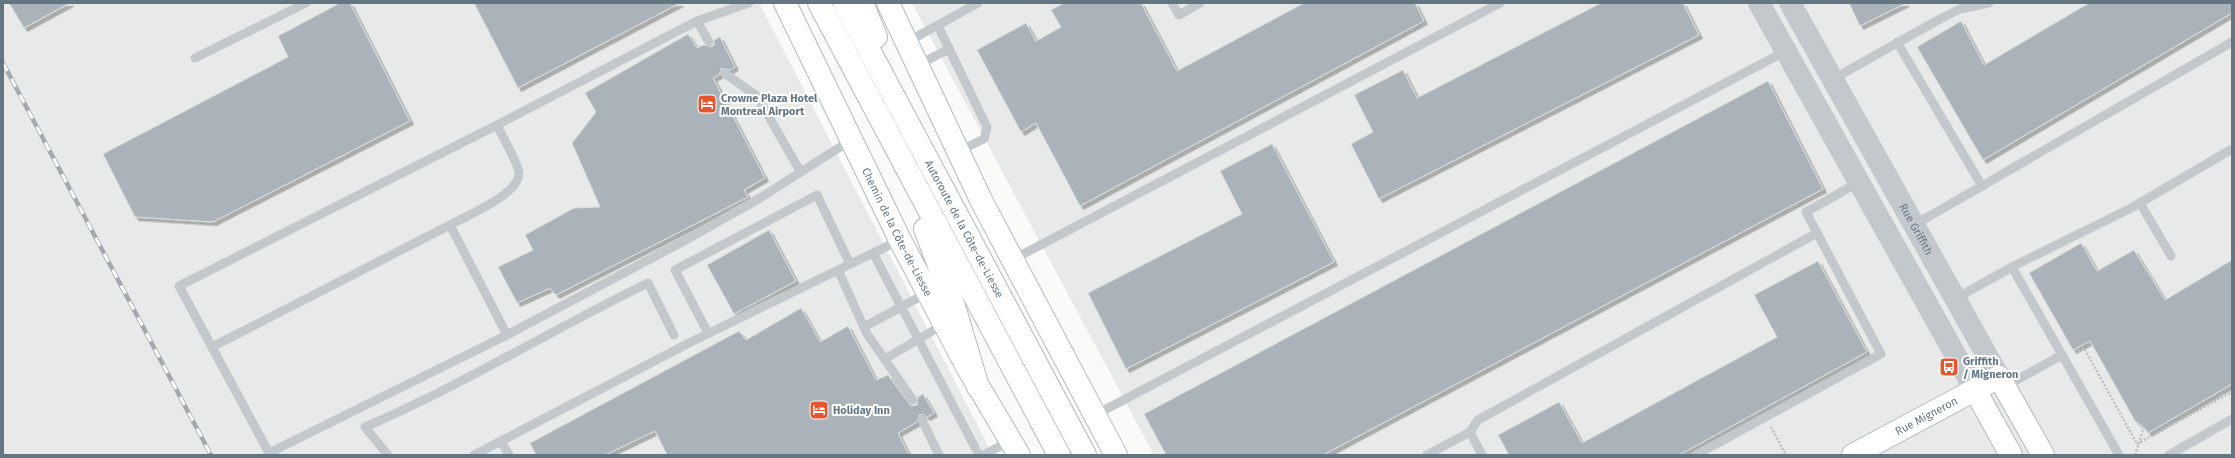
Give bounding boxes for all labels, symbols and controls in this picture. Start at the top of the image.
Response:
place label: Crowne Plaza Hotel Montreal Airport [721,92,818,118]
hotel icon: Crowne Plaza Hotel Montreal Airport [696,93,718,115]
street label: Autoroute de la Côte-de-Liesse [922,158,1007,300]
street label: Chemin de la Côte-de-Liesse [859,166,935,299]
street label: Rue Griffith [1897,201,1936,257]
place label: Griffith / Migneron [1963,355,2018,381]
bus stop icon: Griffith / Migneron [1938,356,1960,378]
street label: Rue Migneron [1893,394,1960,438]
hotel icon: Holiday Inn [808,399,830,421]
place label: Holiday Inn [833,404,890,417]

